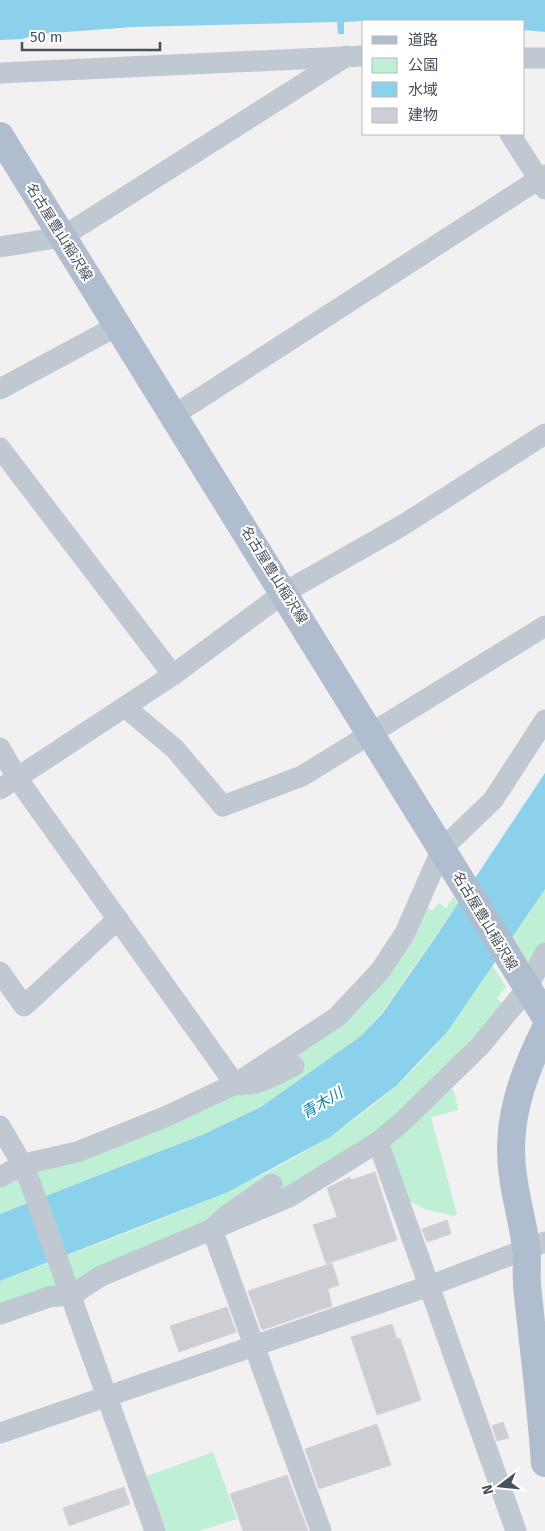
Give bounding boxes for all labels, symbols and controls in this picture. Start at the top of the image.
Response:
scale bar [22,20,160,52]
legend [362,20,525,135]
text: 50 m [30,28,63,46]
text: 道路 [408,31,438,49]
text: 公園 [408,56,438,74]
text: 水域 [408,81,438,99]
text: 建物 [408,106,438,124]
street label: 名古屋豊山稲沢線 [22,180,96,284]
street label: 名古屋豊山稲沢線 [237,523,311,627]
street label: 名古屋豊山稲沢線 [449,869,521,973]
water label: 青木川 [298,1083,348,1122]
north arrow [475,1461,525,1511]
text: N [479,1483,497,1496]

